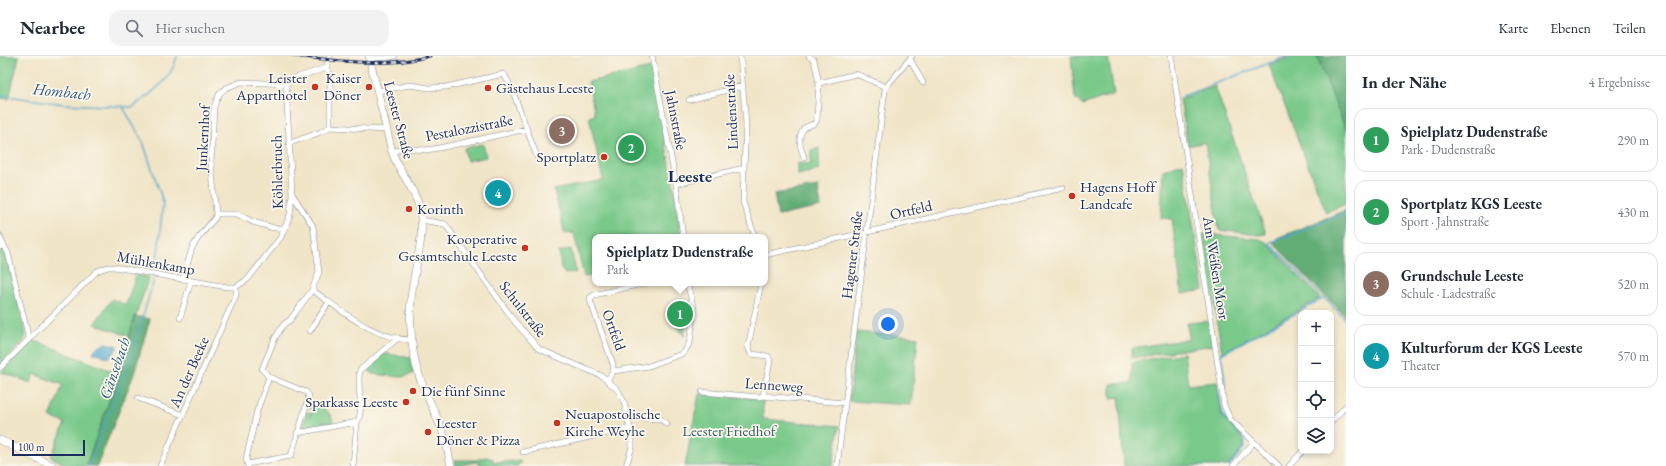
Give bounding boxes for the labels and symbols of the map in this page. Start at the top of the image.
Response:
place label: Leister Apparthotel [235,68,307,104]
place label: Kaiser Döner [323,68,361,104]
street label: Lindenstraße [719,74,742,150]
water label: Hombach [31,78,92,105]
place label: Gästehaus Leeste [496,78,594,97]
street label: Leester Straße [380,79,419,161]
marker: Leister Apparthotel [310,82,320,92]
marker: Kaiser Döner [364,82,374,92]
marker: Gästehaus Leeste [483,83,493,93]
street label: Jahnstraße [661,86,692,152]
street label: Junkernhof [191,102,214,174]
street label: Pestalozzistraße [424,110,514,145]
pin: 3 [549,116,575,146]
pin: 2 [618,133,644,163]
street label: Köhlerbruch [266,135,287,209]
place label: Sportplatz [537,147,596,166]
marker: Sportplatz [599,152,609,162]
district label: Leeste [668,165,712,187]
place label: Hagens Hoff Landcafe [1080,177,1158,213]
pin: 4 [485,178,511,208]
marker: Hagens Hoff Landcafe [1067,191,1077,201]
street label: Ortfeld [888,195,934,224]
place label: Korinth [417,199,464,218]
marker: Korinth [404,204,414,214]
street label: Hagener Straße [837,210,866,300]
street label: Am Weißen Moor [1199,214,1234,321]
place label: Kooperative Gesamtschule Leeste [398,229,517,265]
marker: Kooperative Gesamtschule Leeste [520,243,530,253]
street label: Mühlenkamp [116,246,197,279]
street label: Schulstraße [496,277,551,341]
pin: 1 [667,299,693,329]
street label: Ortfeld [598,307,631,353]
your location [878,314,898,334]
street label: An der Beeke [164,333,213,411]
water label: Gänsebach [94,334,135,402]
street label: Lenneweg [744,373,804,396]
place label: Die fünf Sinne [421,381,506,400]
marker: Die fünf Sinne [408,386,418,396]
place label: Sparkasse Leeste [305,392,398,411]
marker: Sparkasse Leeste [401,397,411,407]
place label: Neuapostolische Kirche Weyhe [565,404,661,440]
place label: Leester Döner & Pizza [436,413,520,449]
marker: Neuapostolische Kirche Weyhe [552,418,562,428]
park label: Leester Friedhof [682,421,778,440]
marker: Leester Döner & Pizza [423,427,433,437]
scale bar [12,438,85,457]

